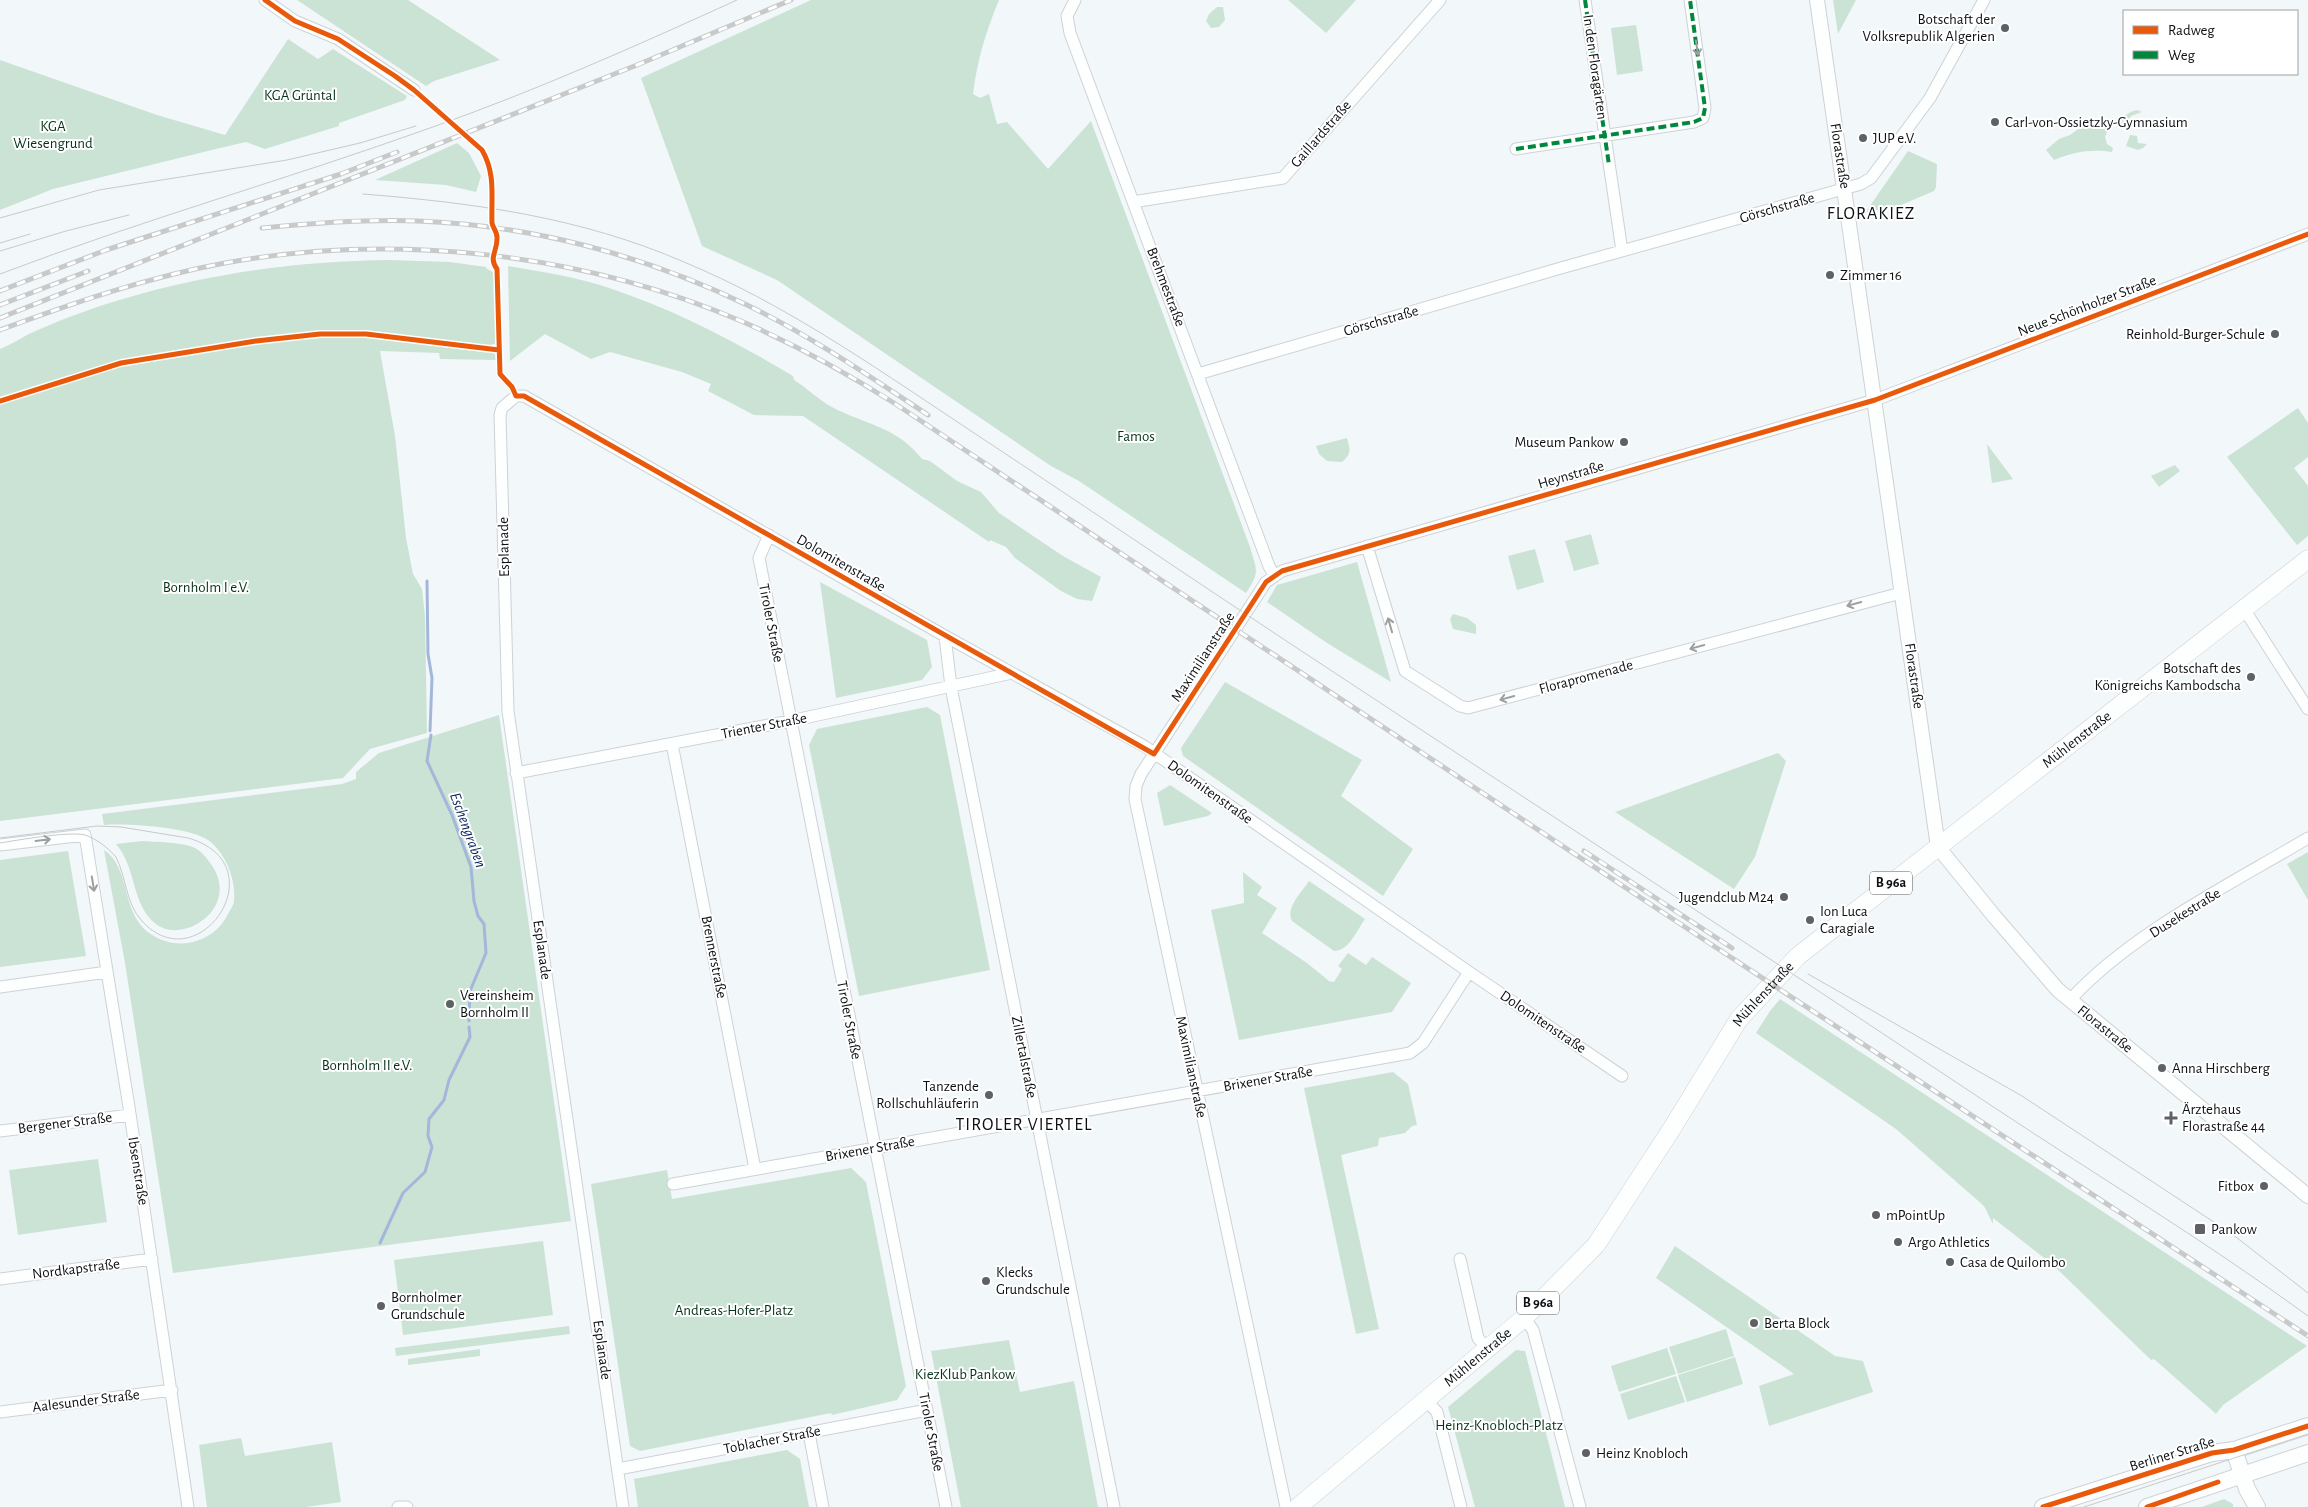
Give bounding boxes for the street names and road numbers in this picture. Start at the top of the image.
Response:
street label: In den Floragärten [1580,13,1610,121]
street label: Gaillardstraße [1288,98,1354,170]
street label: Florastraße [1827,122,1853,190]
street label: Görschstraße [1738,190,1816,226]
street label: Brehmestraße [1144,245,1188,329]
street label: Neue Schönholzer Straße [2016,273,2158,339]
street label: Görschstraße [1342,303,1420,339]
street label: Heynstraße [1536,458,1606,492]
street label: Esplanade [496,517,512,577]
street label: Dolomitenstraße [794,531,888,595]
street label: Tiroler Straße [756,582,786,664]
street label: Maximilianstraße [1169,609,1238,704]
street label: Florastraße [1902,642,1926,710]
street label: Florapromenade [1537,657,1635,697]
street label: Mühlenstraße [2039,708,2114,770]
street label: Trienter Straße [720,710,808,742]
street label: Dolomitenstraße [1165,757,1255,827]
road number: B 96a [1870,871,1912,894]
street label: Dusekestraße [2147,885,2223,941]
street label: Brennerstraße [699,914,729,1000]
street label: Esplanade [530,919,554,981]
street label: Mühlenstraße [1729,959,1796,1029]
street label: Tiroler Straße [834,979,864,1061]
street label: Dolomitenstraße [1497,988,1589,1056]
street label: Florastraße [2075,1002,2136,1056]
street label: Zillertalstraße [1009,1015,1039,1099]
street label: Maximilianstraße [1173,1015,1209,1119]
street label: Brixener Straße [1222,1064,1314,1094]
street label: Bergener Straße [17,1110,113,1136]
street label: Brixener Straße [824,1134,916,1164]
street label: Ibsenstraße [125,1136,151,1206]
street label: Nordkapstraße [31,1256,121,1282]
road number: B 96a [1517,1292,1559,1315]
street label: Esplanade [590,1319,614,1381]
street label: Mühlenstraße [1441,1325,1514,1389]
street label: Aalesunder Straße [32,1387,140,1415]
street label: Tiroler Straße [916,1391,946,1473]
street label: Toblacher Straße [722,1423,822,1457]
street label: Berliner Straße [2128,1434,2216,1474]

